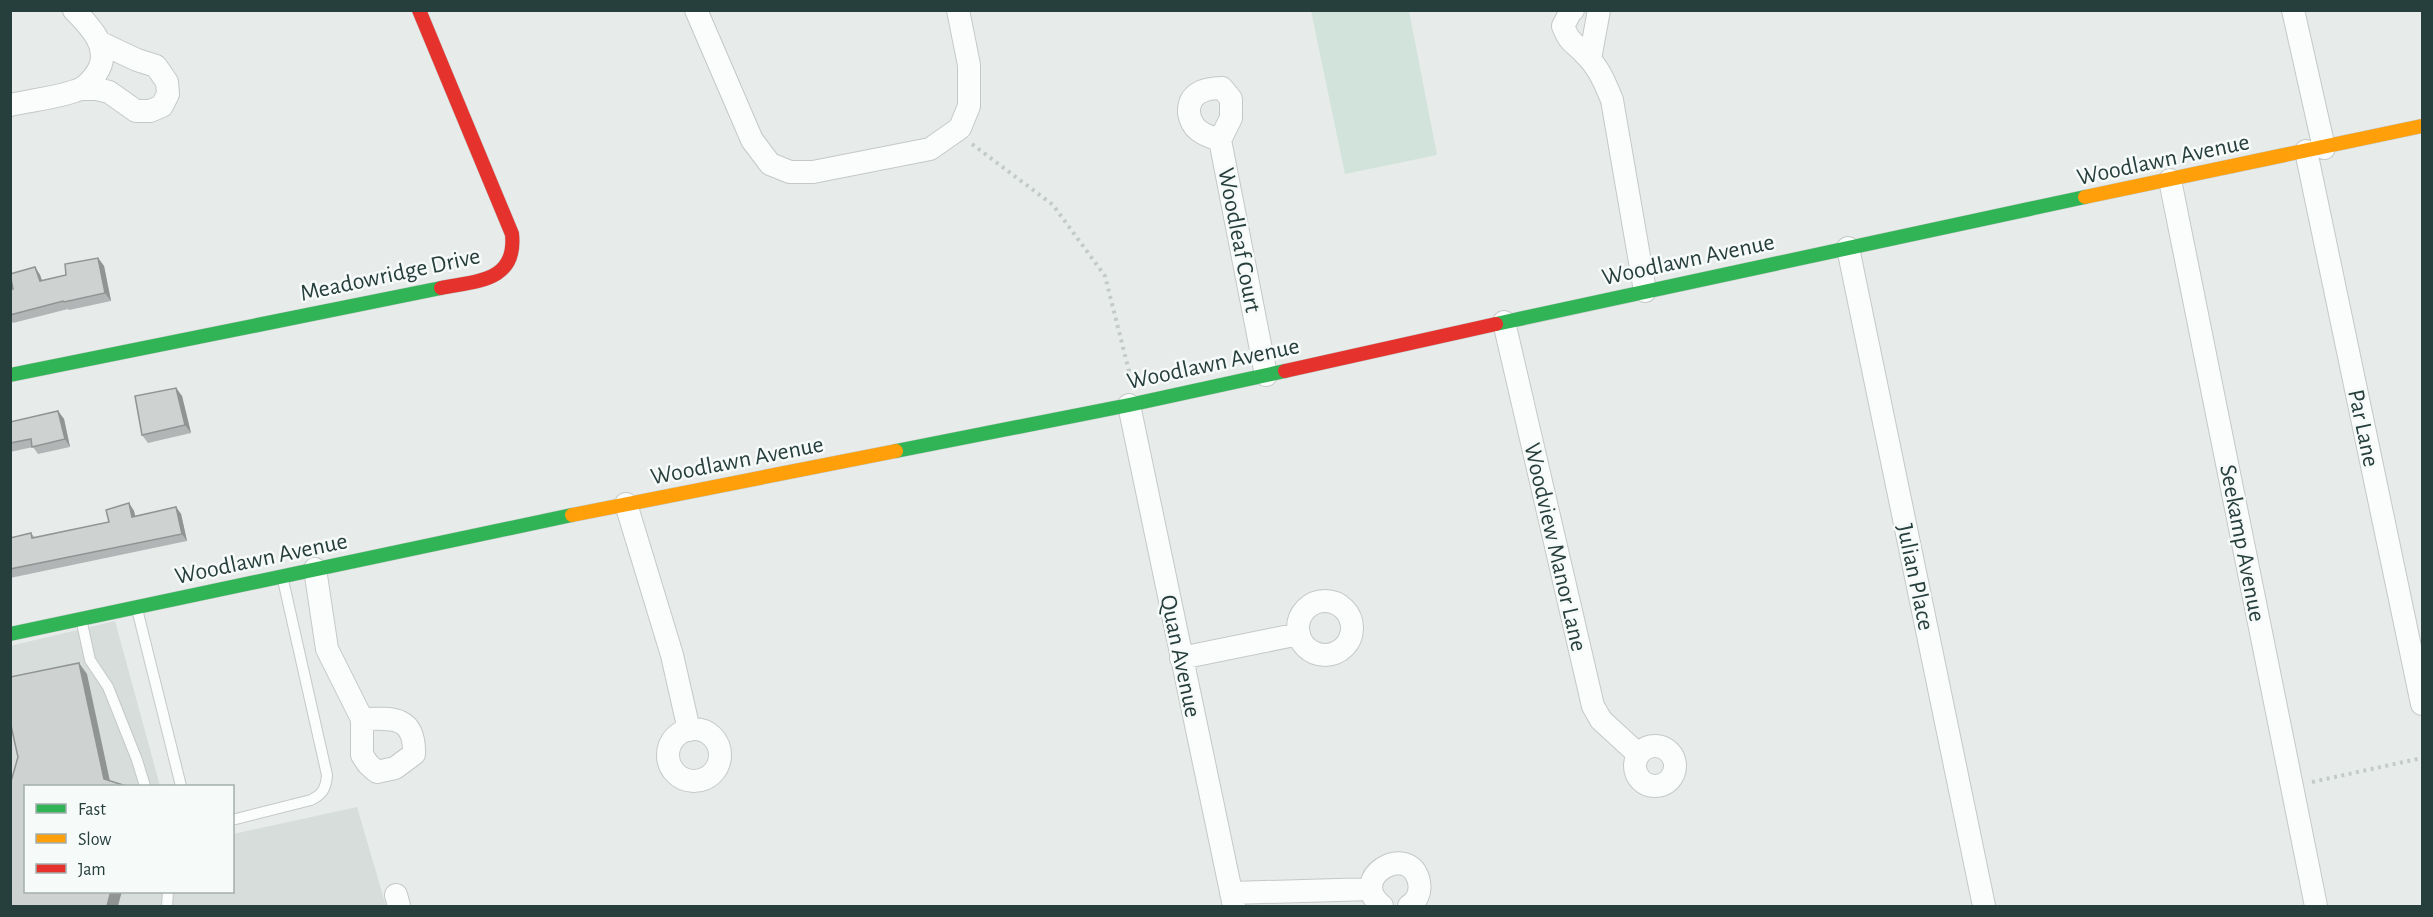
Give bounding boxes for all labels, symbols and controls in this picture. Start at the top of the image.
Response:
street label: Woodlawn Avenue [2075,130,2252,190]
street label: Woodleaf Court [1213,166,1265,315]
street label: Woodlawn Avenue [1600,230,1777,290]
street label: Meadowridge Drive [298,244,482,306]
street label: Woodlawn Avenue [1125,334,1302,394]
street label: Par Lane [2343,387,2383,469]
street label: Woodlawn Avenue [649,432,826,490]
street label: Woodview Manor Lane [1519,441,1591,654]
street label: Seekamp Avenue [2215,463,2269,624]
street label: Julian Place [1892,522,1938,633]
street label: Woodlawn Avenue [173,529,350,589]
street label: Quan Avenue [1155,593,1205,720]
legend [24,785,234,893]
text: Fast [78,801,106,819]
text: Slow [78,831,111,849]
text: Jam [78,861,106,879]

